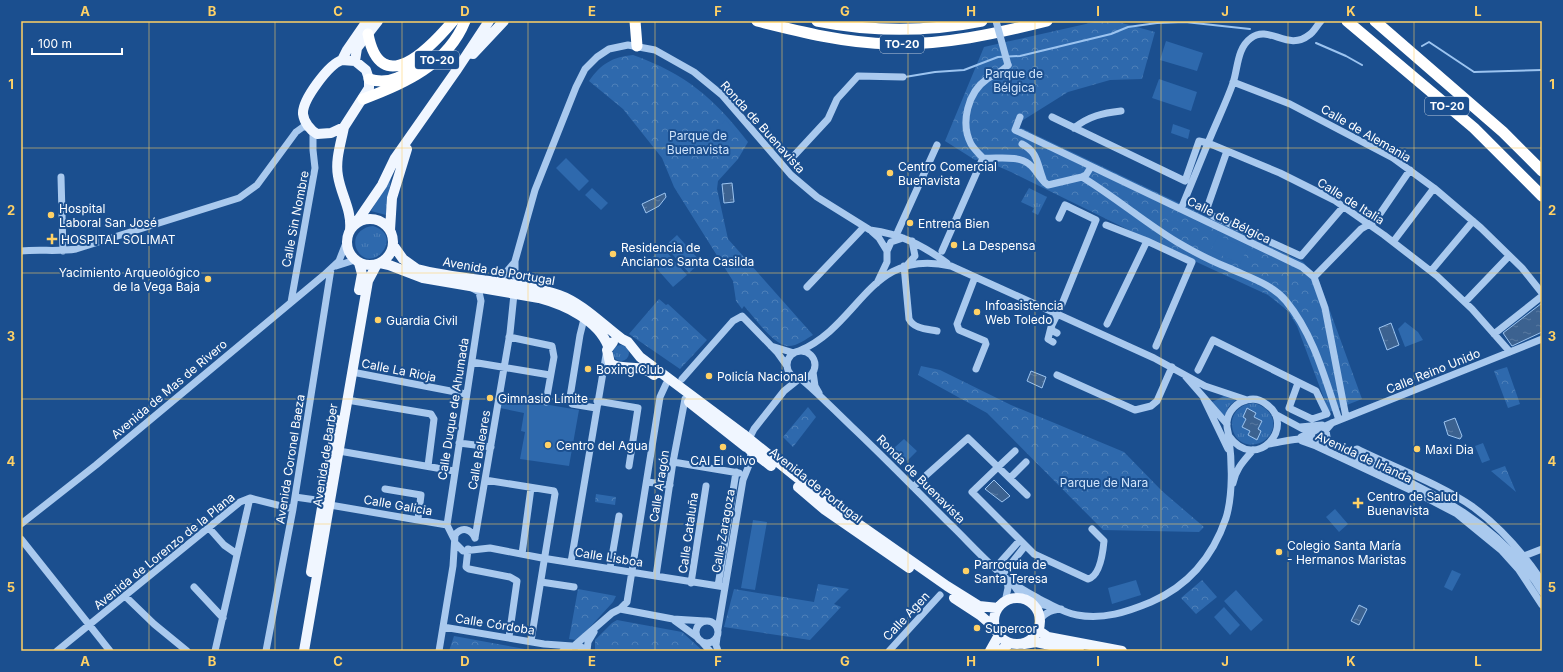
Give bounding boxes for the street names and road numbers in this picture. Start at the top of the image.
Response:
road number: TO-20 [880,35,924,53]
road number: TO-20 [415,51,459,69]
street label: Ronda de Buenavista [718,78,808,176]
road number: TO-20 [1425,97,1469,115]
street label: Calle de Alemania [1318,101,1414,165]
street label: Calle Sin Nombre [278,169,312,269]
street label: Calle de Italia [1315,174,1387,228]
street label: Calle de Bélgica [1185,193,1273,247]
street label: Avenida de Portugal [442,254,556,288]
street label: Avenida de Mas de Rivero [108,336,230,442]
street label: Calle Duque de Ahumada [434,337,472,481]
street label: Calle Reino Unido [1384,345,1482,397]
street label: Calle La Rioja [360,355,438,385]
street label: Avenida Coronel Baeza [272,393,308,525]
street label: Avenida de Barber [309,402,341,508]
street label: Calle Baleares [465,409,493,491]
street label: Avenida de Irlanda [1313,428,1415,486]
street label: Ronda de Buenavista [874,432,968,526]
street label: Avenida de Portugal [767,444,865,526]
street label: Calle Aragón [646,449,672,523]
street label: Calle Zaragoza [708,488,738,574]
street label: Avenida de Lorenzo de la Plana [90,489,238,613]
street label: Calle Cataluña [675,491,701,575]
street label: Calle Galicia [362,492,434,518]
street label: Calle Lisboa [574,544,644,570]
street label: Calle Agen [880,588,932,644]
street label: Calle Córdoba [454,610,536,638]

